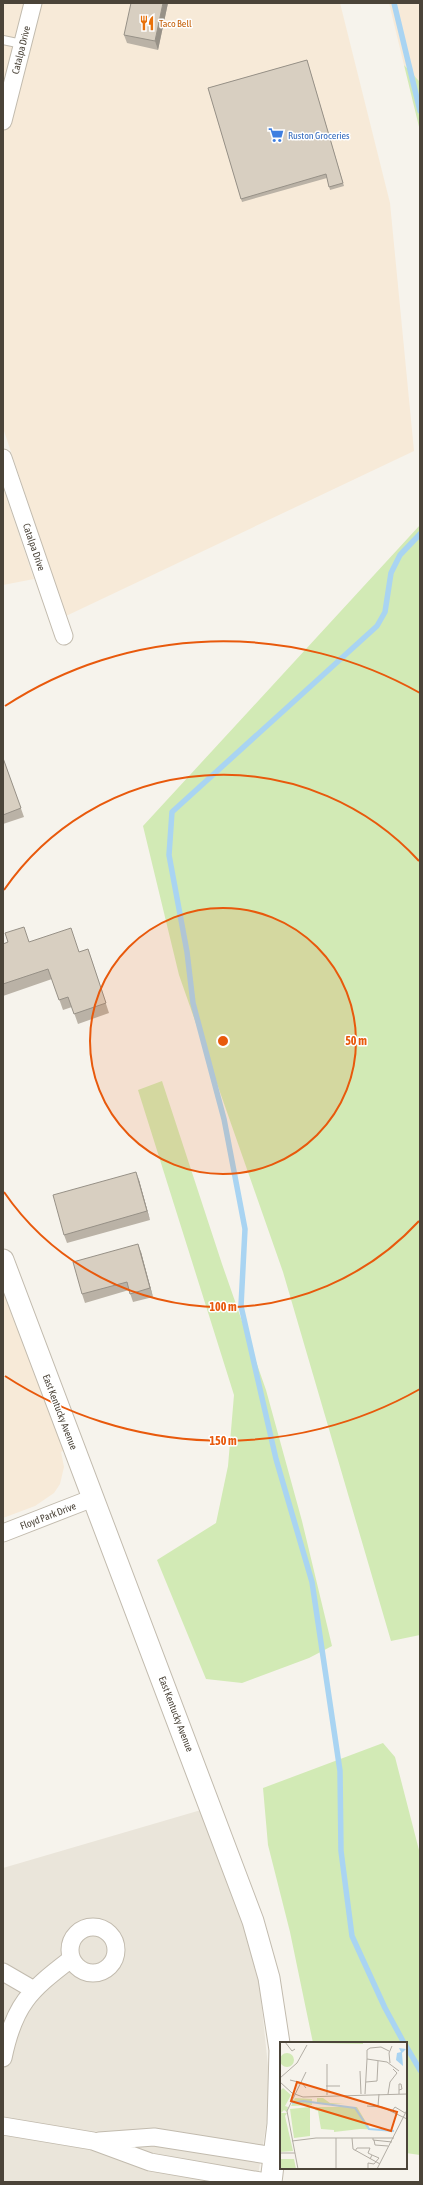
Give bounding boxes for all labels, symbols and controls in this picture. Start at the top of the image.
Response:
restaurant icon: Taco Bell [138,14,156,32]
place label: Taco Bell [159,18,192,29]
street label: Catalpa Drive [10,24,32,75]
supermarket icon: Ruston Groceries [267,126,285,144]
place label: Ruston Groceries [288,130,350,141]
street label: Catalpa Drive [21,522,47,573]
centre of rings [216,1034,230,1048]
text: 50 m [345,1034,367,1048]
text: 100 m [209,1300,237,1314]
street label: East Kentucky Avenue [41,1373,80,1452]
text: 150 m [209,1434,237,1448]
street label: Floyd Park Drive [19,1500,78,1532]
street label: East Kentucky Avenue [157,1675,196,1754]
inset map [280,2042,407,2169]

